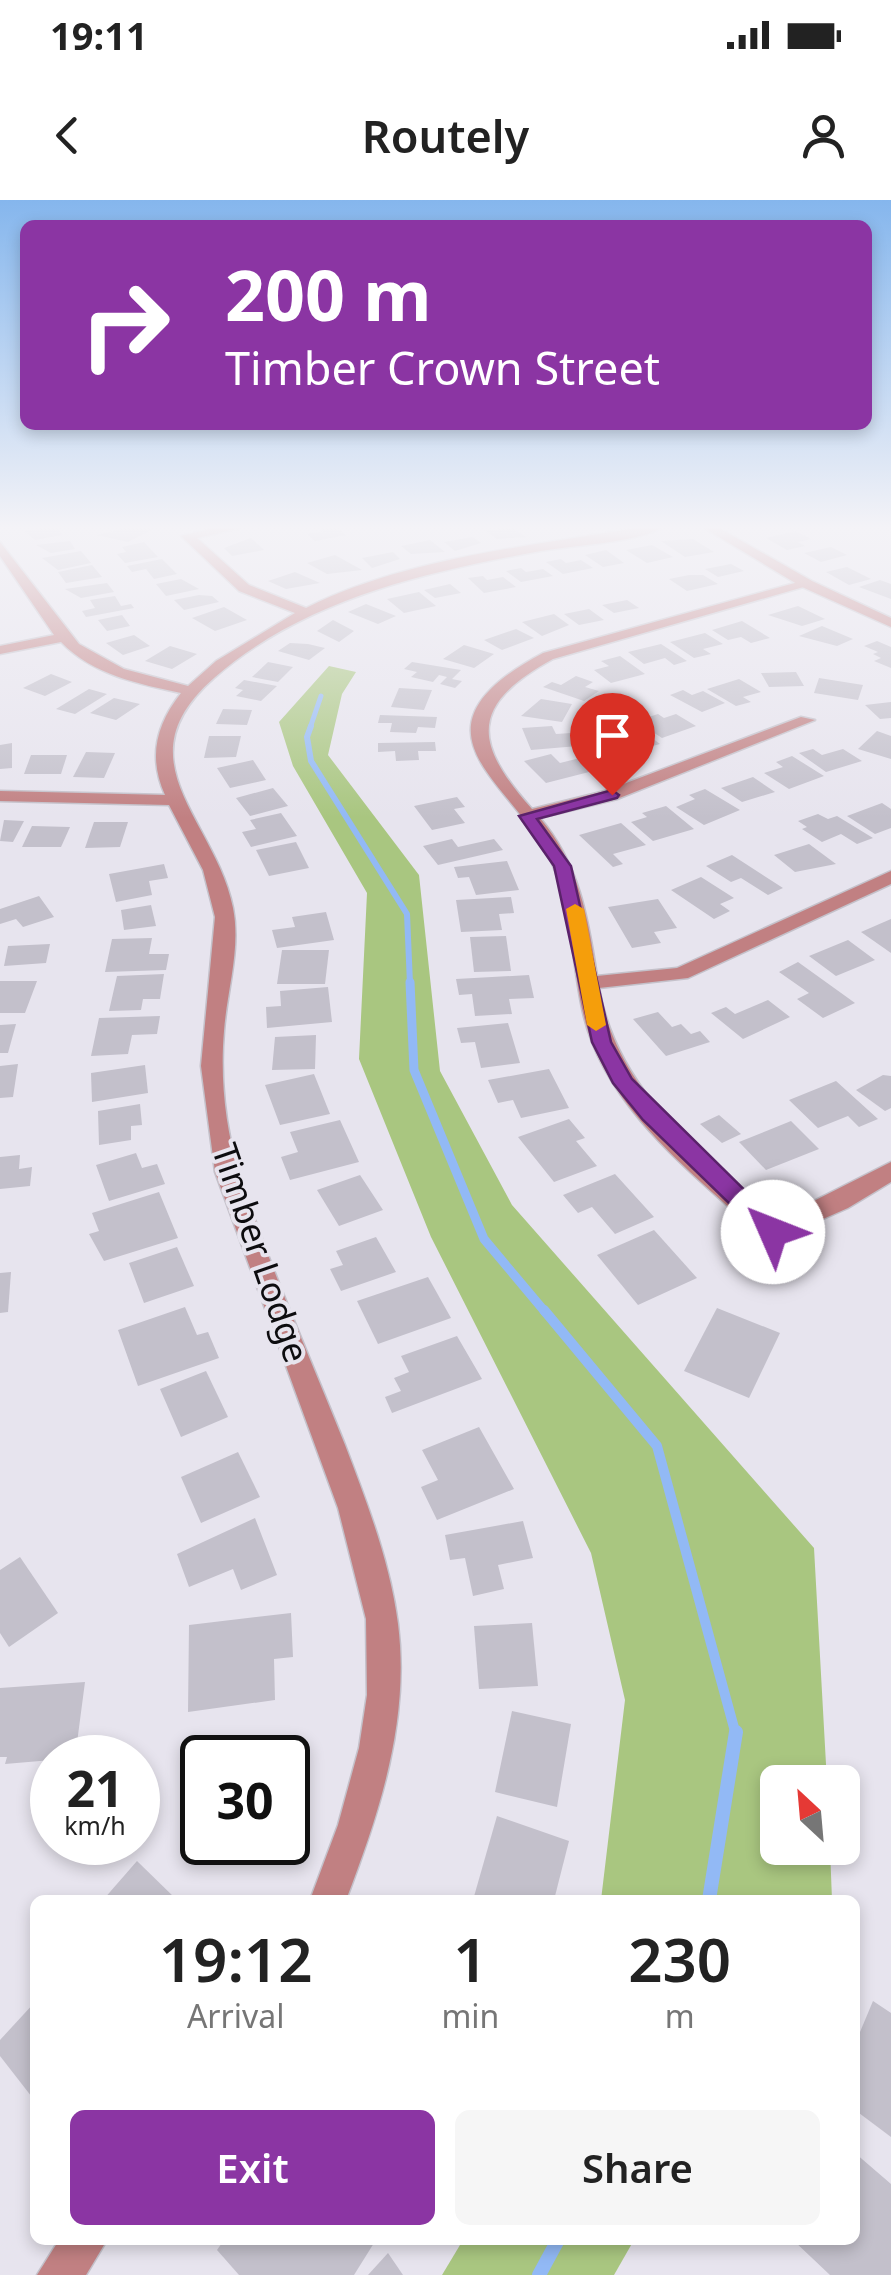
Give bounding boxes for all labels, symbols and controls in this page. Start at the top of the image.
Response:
text: 19:11 [50,9,148,61]
text: Routely [362,105,529,166]
icon: back [40,108,95,163]
icon: person [796,108,851,163]
text: 200 m [225,246,432,342]
icon: right [60,260,190,390]
text: Timber Crown Street [225,337,660,398]
pin [570,693,655,796]
icon: arrive [585,708,640,763]
street label: Timber Lodge [202,1137,321,1368]
position arrow [721,1180,825,1284]
speed limit sign: 30 [180,1735,310,1865]
text: 21 [66,1754,124,1822]
north arrow [760,1765,860,1865]
map controls [760,1765,860,1865]
text: km/h [64,1808,126,1842]
text: 19:12 [159,1918,313,2000]
text: 1 [453,1918,488,2000]
text: 230 [628,1918,731,2000]
text: Arrival [187,1994,285,2037]
text: min [441,1994,499,2037]
text: m [665,1994,695,2037]
button: Exit [70,2110,435,2225]
button: Share [455,2110,820,2225]

